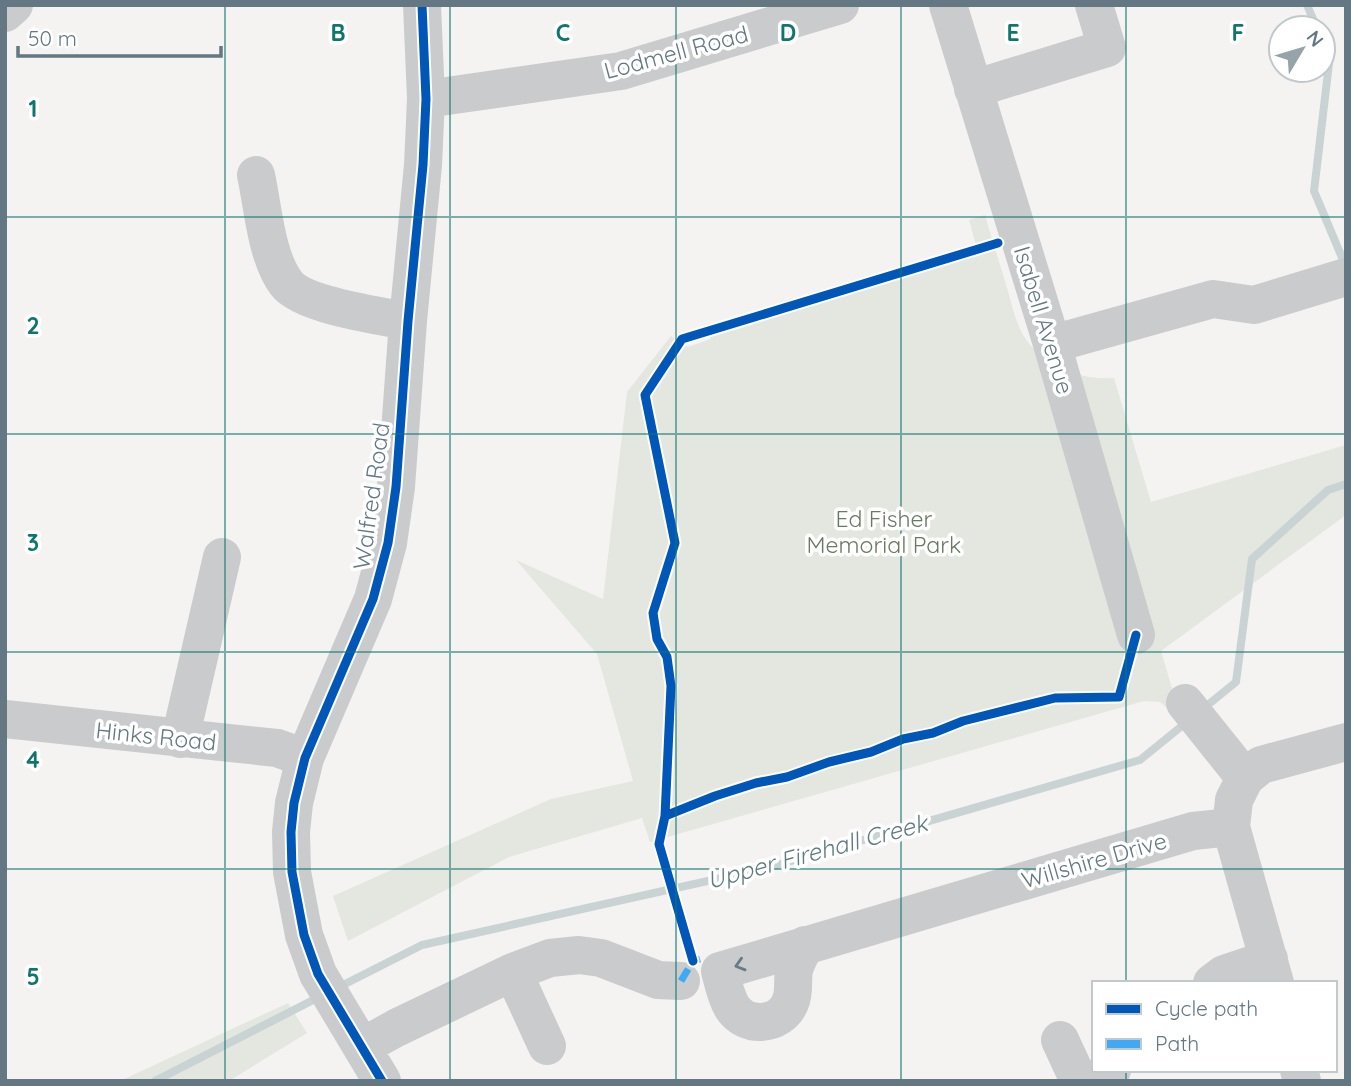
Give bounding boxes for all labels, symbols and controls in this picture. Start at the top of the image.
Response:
scale bar [18,14,220,58]
north arrow [1267,14,1337,84]
text: B [330,18,346,47]
text: C [556,18,570,47]
text: D [780,18,796,47]
text: E [1006,18,1020,47]
text: F [1232,18,1244,47]
street label: Lodmell Road [601,19,751,85]
text: 50 m [28,25,77,51]
text: N [1302,26,1329,51]
text: 1 [29,94,37,123]
street label: Isabell Avenue [1008,243,1080,397]
text: 2 [26,311,40,340]
street label: Walfred Road [346,421,396,571]
park label: Ed Fisher Memorial Park [807,504,961,559]
text: 3 [27,528,39,557]
street label: Hinks Road [94,715,218,757]
text: 4 [26,745,40,774]
water label: Upper Firehall Creek [704,807,932,895]
street label: Willshire Drive [1018,825,1170,895]
one-way arrow [734,957,746,972]
text: 5 [26,962,40,991]
legend [1092,981,1337,1072]
text: Cycle path [1155,995,1258,1021]
text: Path [1155,1030,1199,1056]

